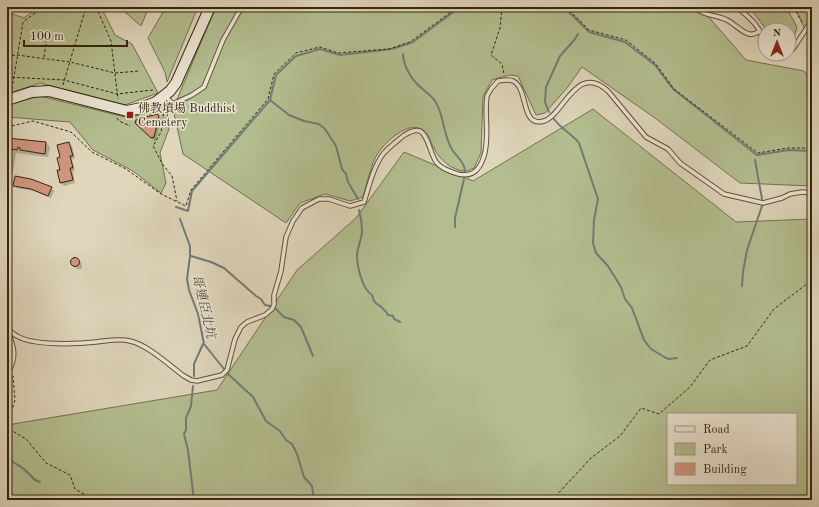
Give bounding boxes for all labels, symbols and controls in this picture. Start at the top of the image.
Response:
scale bar [24,22,127,48]
north arrow [757,22,797,62]
text: N [773,28,782,39]
text: 100 m [30,31,64,43]
place label: 佛教墳場 Buddhist Cemetery [138,101,236,129]
marker: 佛教墳場 Buddhist Cemetery [125,110,135,120]
water label: 哥連臣北坑 [190,273,219,341]
legend [667,413,797,485]
text: Road [703,424,730,436]
text: Park [703,444,728,456]
text: Building [703,464,747,476]

